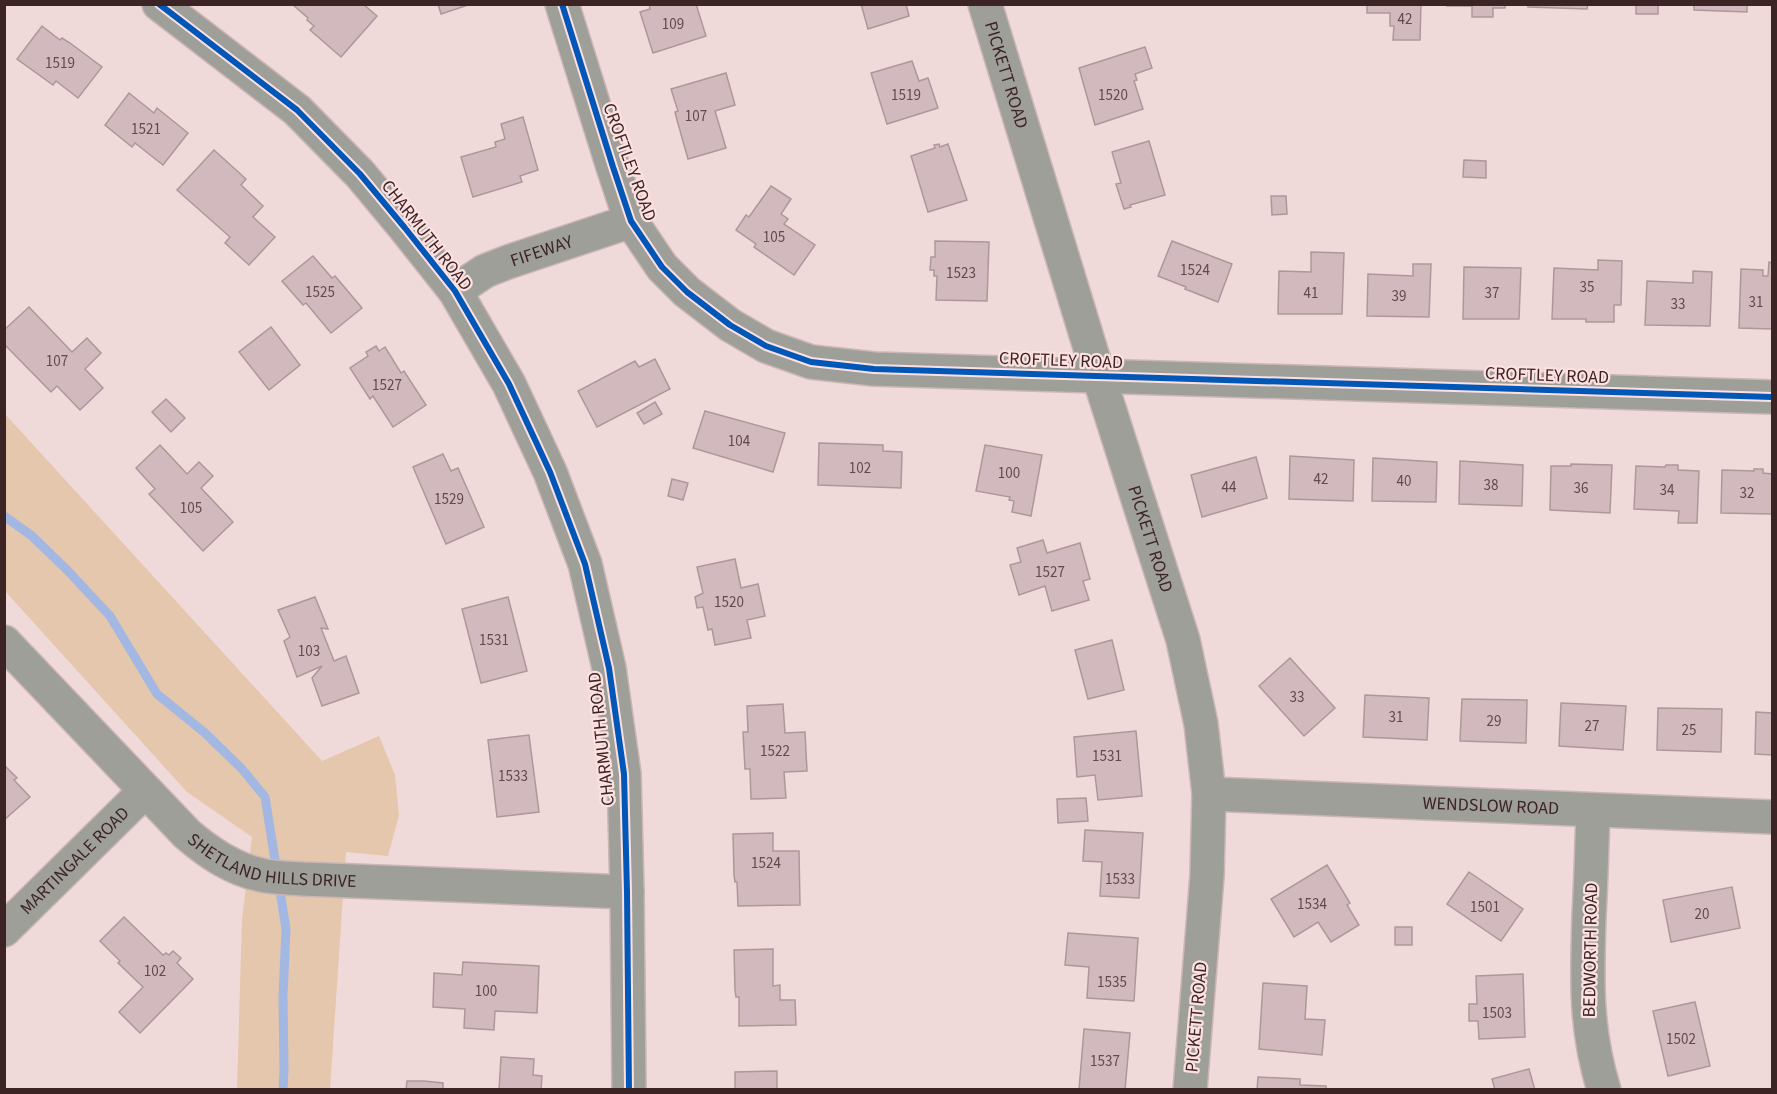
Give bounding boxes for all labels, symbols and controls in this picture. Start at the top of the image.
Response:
house number: 42 [1398,9,1412,30]
house number: 109 [662,14,684,35]
street label: PICKETT ROAD [978,18,1034,132]
house number: 1519 [45,53,75,74]
house number: 1519 [891,85,921,106]
house number: 1520 [1098,85,1128,106]
street label: CROFTLEY ROAD [597,100,663,225]
house number: 107 [685,106,707,127]
house number: 1521 [131,119,161,140]
street label: CHARMUTH ROAD [375,175,478,296]
house number: 105 [763,227,785,248]
street label: FIFEWAY [507,229,576,273]
house number: 1524 [1180,260,1210,281]
house number: 1523 [946,263,976,284]
house number: 35 [1580,277,1594,298]
house number: 1525 [305,282,335,303]
house number: 41 [1304,283,1318,304]
house number: 37 [1485,283,1499,304]
house number: 39 [1392,286,1406,307]
house number: 31 [1749,292,1763,313]
house number: 33 [1671,294,1685,315]
street label: CROFTLEY ROAD [998,346,1124,375]
house number: 107 [46,351,68,372]
street label: CROFTLEY ROAD [1484,361,1610,390]
house number: 1527 [372,375,402,396]
house number: 104 [728,431,751,452]
house number: 102 [849,458,871,479]
house number: 100 [998,463,1020,484]
house number: 42 [1314,469,1328,490]
house number: 40 [1397,471,1411,492]
house number: 38 [1484,475,1498,496]
house number: 44 [1222,477,1237,498]
house number: 36 [1574,478,1588,499]
house number: 34 [1660,480,1675,501]
street label: PICKETT ROAD [1121,482,1179,596]
house number: 32 [1740,483,1754,504]
house number: 1529 [434,489,464,510]
house number: 105 [180,498,202,519]
house number: 1527 [1035,562,1065,583]
house number: 1520 [714,592,744,613]
house number: 1531 [479,630,509,651]
house number: 103 [298,641,320,662]
street label: CHARMUTH ROAD [582,671,621,807]
house number: 33 [1290,687,1304,708]
house number: 31 [1389,707,1403,728]
house number: 29 [1487,711,1501,732]
house number: 27 [1585,716,1599,737]
house number: 25 [1682,720,1696,741]
house number: 1522 [760,741,790,762]
house number: 1531 [1092,746,1122,767]
house number: 1533 [498,766,528,787]
street label: WENDSLOW ROAD [1422,791,1560,821]
street label: MARTINGALE ROAD [15,801,135,920]
street label: SHETLAND HILLS DRIVE [182,827,357,894]
house number: 1524 [751,853,781,874]
house number: 1533 [1105,869,1135,890]
street label: BEDWORTH ROAD [1577,882,1604,1018]
house number: 1534 [1297,894,1327,915]
house number: 1501 [1470,897,1500,918]
house number: 20 [1695,904,1709,925]
house number: 102 [144,961,166,982]
street label: PICKETT ROAD [1179,961,1214,1073]
house number: 1535 [1097,972,1127,993]
house number: 100 [475,981,497,1002]
house number: 1503 [1482,1003,1512,1024]
house number: 1502 [1666,1029,1696,1050]
house number: 1537 [1090,1051,1120,1072]

